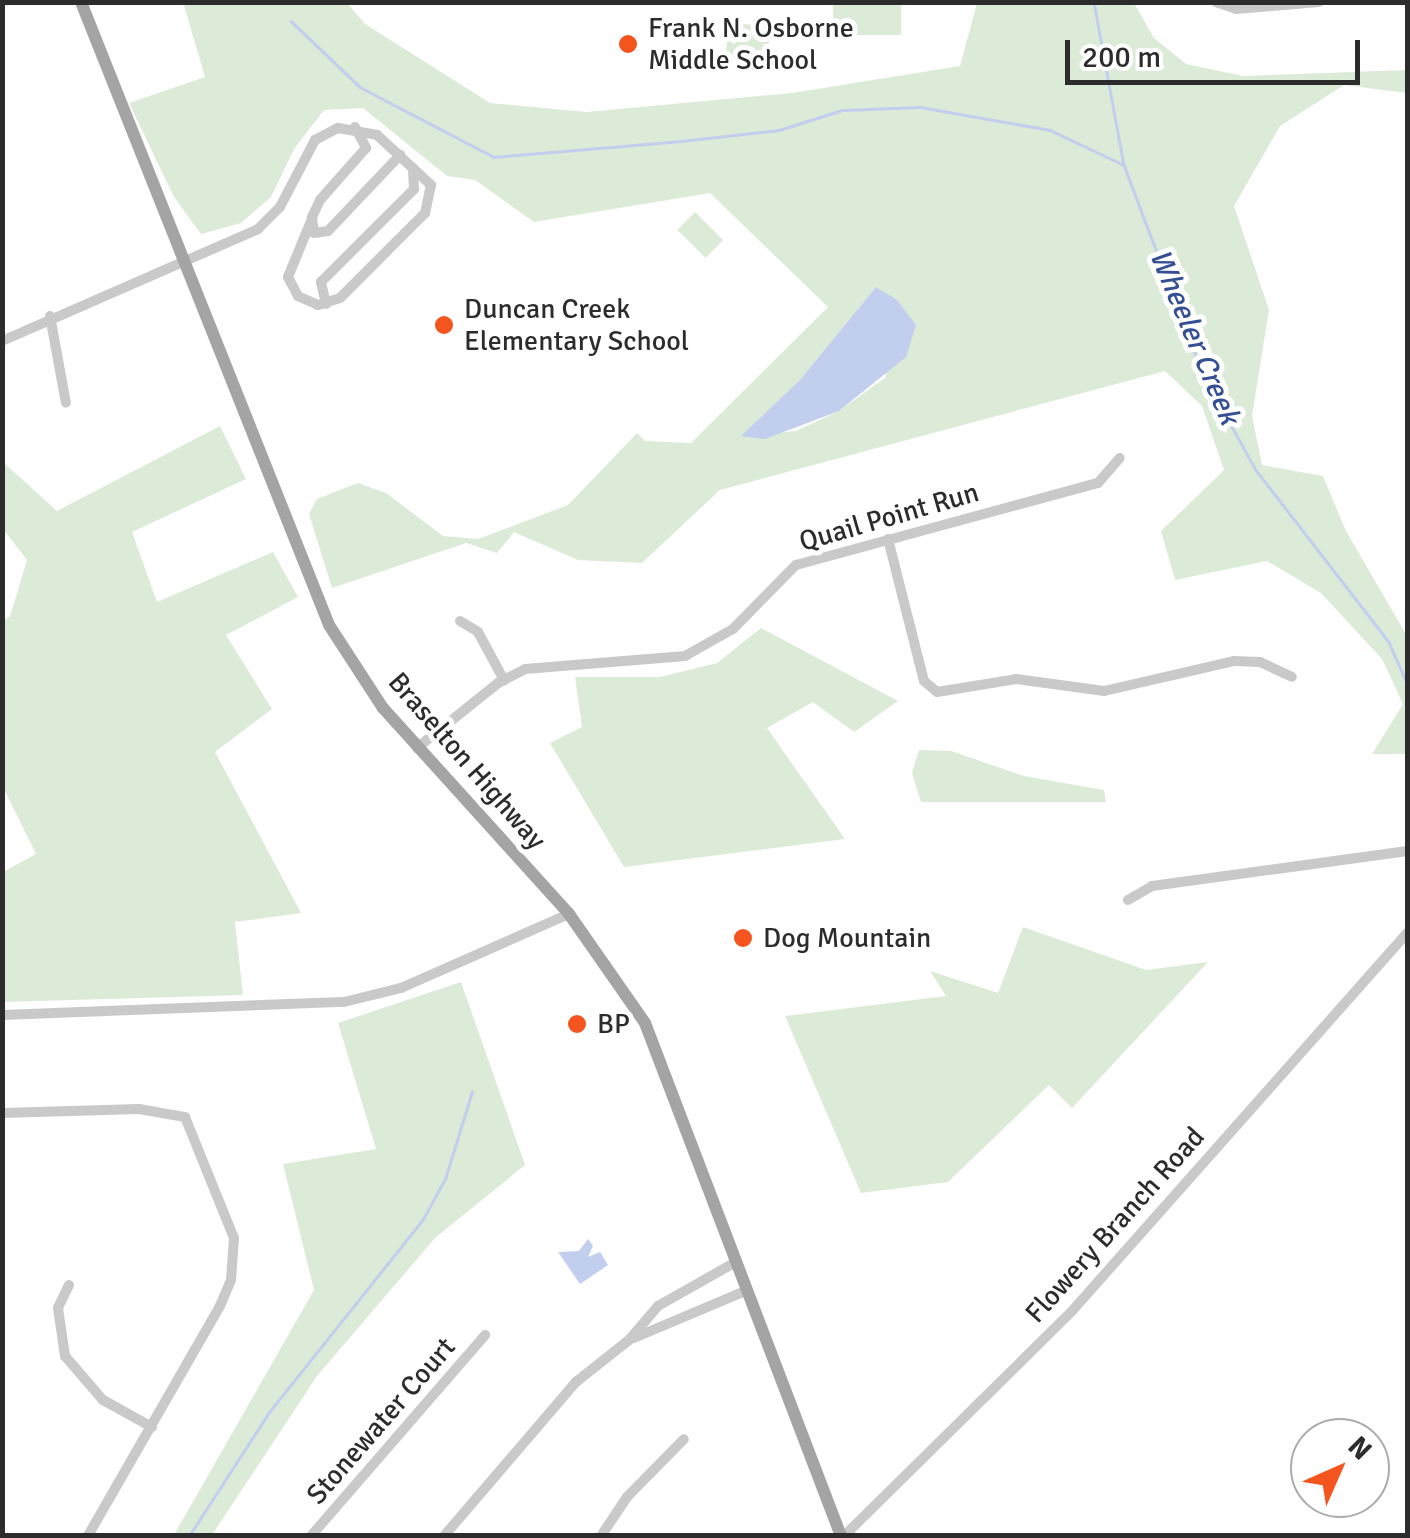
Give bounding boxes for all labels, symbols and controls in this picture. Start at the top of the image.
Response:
place label: Frank N. Osborne Middle School [648,11,854,77]
scale bar [1070,20,1365,82]
marker: Frank N. Osborne Middle School [617,33,639,55]
text: 200 m [1082,39,1161,76]
water label: Wheeler Creek [1141,244,1247,430]
place label: Duncan Creek Elementary School [464,292,689,358]
marker: Duncan Creek Elementary School [433,314,455,336]
street label: Quail Point Run [795,475,983,559]
street label: Braselton Highway [381,666,553,856]
place label: Dog Mountain [763,921,931,955]
marker: Dog Mountain [732,927,754,949]
place label: BP [597,1007,630,1041]
marker: BP [566,1013,588,1035]
street label: Flowery Branch Road [1018,1120,1212,1330]
street label: Stonewater Court [300,1331,462,1511]
north arrow [1290,1418,1390,1518]
text: N [1341,1429,1379,1467]

